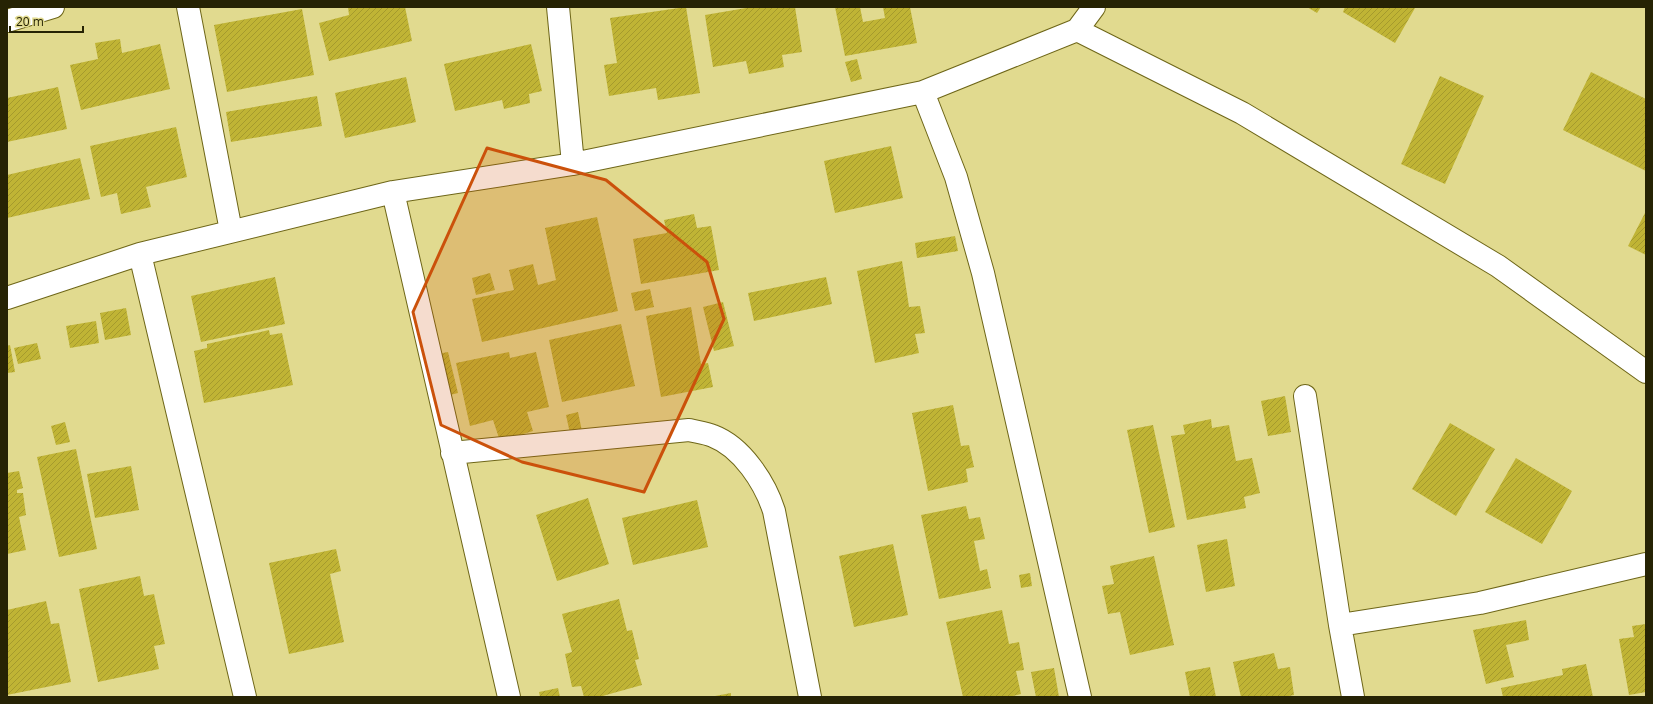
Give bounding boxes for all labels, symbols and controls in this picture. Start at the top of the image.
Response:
scale bar [10,8,83,34]
text: 20 m [16,13,44,30]

